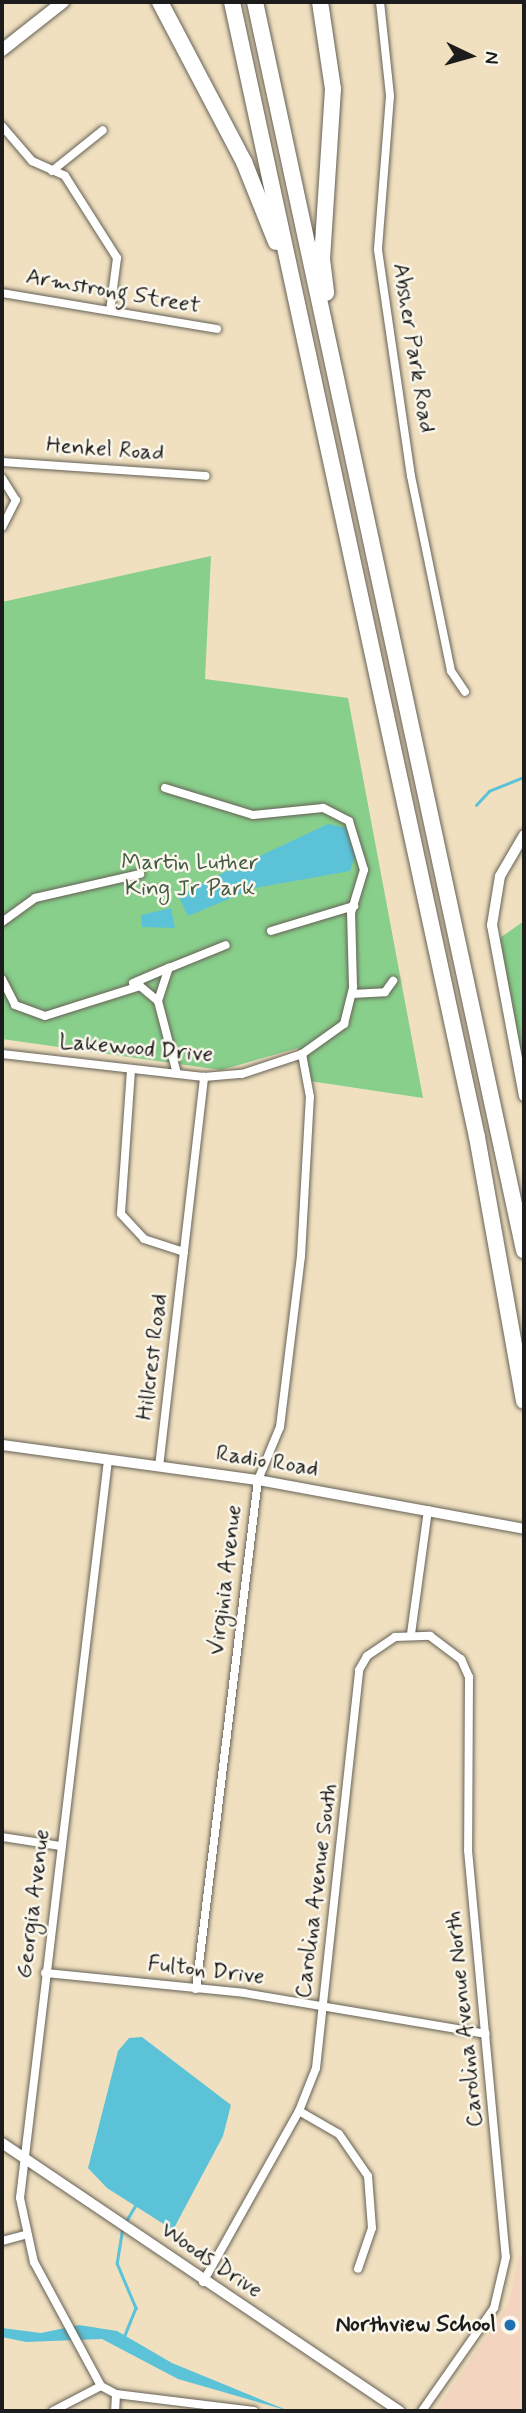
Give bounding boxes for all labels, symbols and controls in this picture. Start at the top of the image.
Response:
north arrow [435,21,505,91]
text: N [478,50,504,65]
street label: Absher Park Road [386,262,440,434]
street label: Armstrong Street [24,263,202,321]
street label: Henkel Road [45,432,165,468]
park label: Martin Luther King Jr Park [121,849,259,903]
street label: Lakewood Drive [59,1029,213,1069]
street label: Hillcrest Road [132,1292,174,1422]
street label: Radio Road [214,1440,320,1484]
street label: Virginia Avenue [203,1502,249,1658]
street label: Carolina Avenue South [290,1781,344,2001]
street label: Georgia Avenue [11,1826,57,1982]
street label: Carolina Avenue North [440,1908,490,2130]
street label: Fulton Drive [147,1950,265,1992]
street label: Woods Drive [155,2217,267,2305]
place label: Northview School [336,2311,496,2339]
marker: Northview School [502,2317,518,2333]

